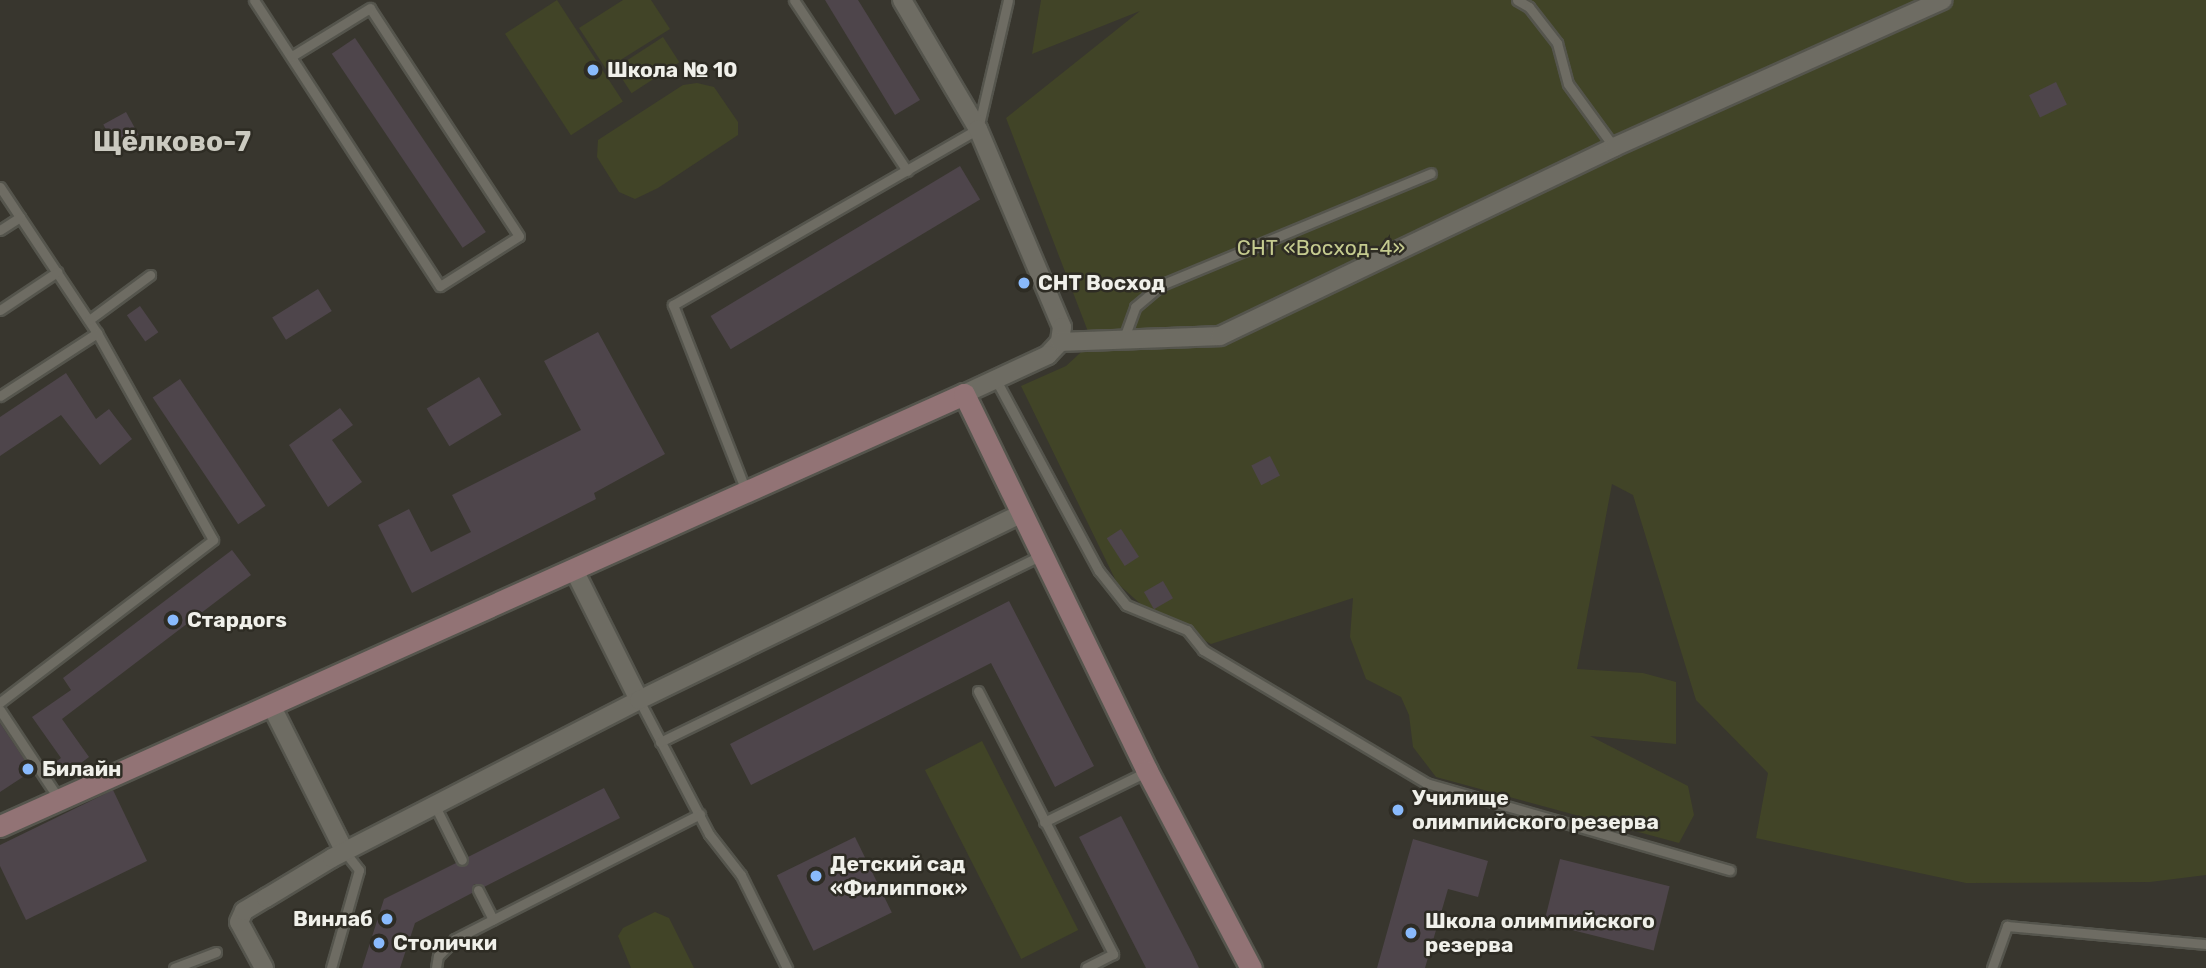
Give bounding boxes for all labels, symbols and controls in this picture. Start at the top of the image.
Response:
place label: Школа № 10 [607,57,738,83]
marker: Школа № 10 [585,62,601,78]
district label: Щёлково-7 [93,125,251,159]
park label: СНТ «Восход-4» [1237,235,1405,261]
place label: СНТ Восход [1038,270,1165,296]
marker: СНТ Восход [1016,275,1032,291]
place label: Стардогs [187,607,287,633]
marker: Стардогs [165,612,181,628]
place label: Билайн [42,756,122,782]
marker: Билайн [20,761,36,777]
place label: Училище олимпийского резерва [1412,785,1659,835]
marker: Училище олимпийского резерва [1390,802,1406,818]
place label: Детский сад «Филиппок» [830,851,968,901]
marker: Детский сад «Филиппок» [808,868,824,884]
place label: Винлаб [293,906,373,932]
place label: Школа олимпийского резерва [1425,908,1655,958]
marker: Винлаб [379,911,395,927]
marker: Школа олимпийского резерва [1403,925,1419,941]
place label: Столички [393,930,497,956]
marker: Столички [371,935,387,951]

